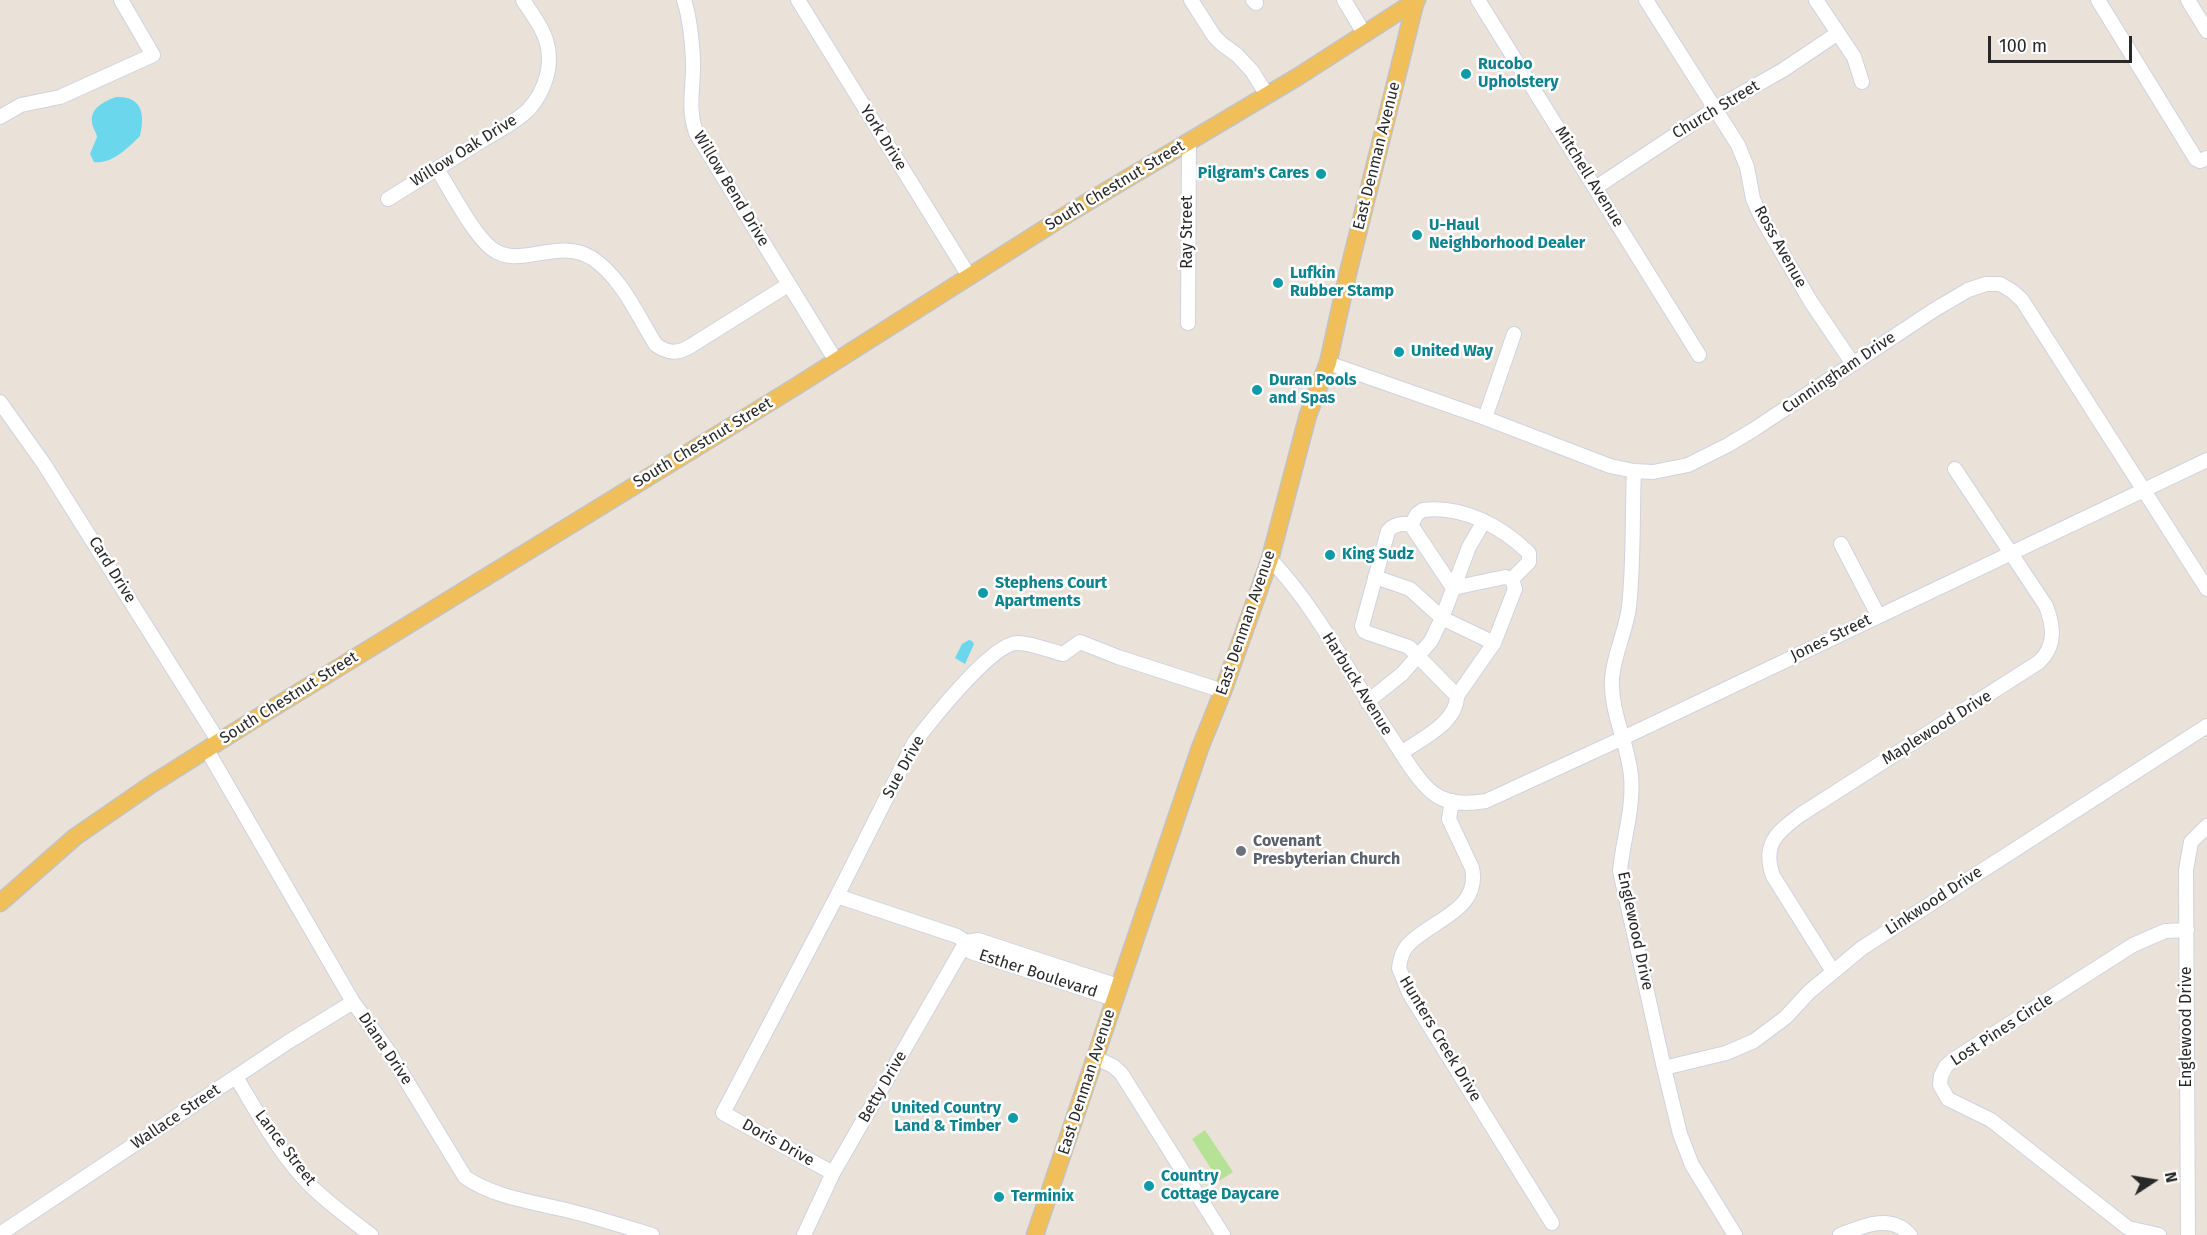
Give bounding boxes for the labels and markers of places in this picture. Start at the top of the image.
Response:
place label: Rucobo Upholstery [1478,55,1558,93]
marker: Rucobo Upholstery [1459,67,1473,81]
place label: Pilgram's Cares [1198,164,1309,184]
marker: Pilgram's Cares [1314,167,1328,181]
place label: U-Haul Neighborhood Dealer [1429,216,1585,254]
marker: U-Haul Neighborhood Dealer [1410,228,1424,242]
place label: Lufkin Rubber Stamp [1290,264,1394,302]
marker: Lufkin Rubber Stamp [1271,276,1285,290]
place label: United Way [1411,342,1493,362]
marker: United Way [1392,345,1406,359]
place label: Duran Pools and Spas [1269,371,1357,409]
marker: Duran Pools and Spas [1250,383,1264,397]
place label: King Sudz [1342,545,1414,565]
marker: King Sudz [1323,548,1337,562]
place label: Stephens Court Apartments [995,574,1107,612]
marker: Stephens Court Apartments [976,586,990,600]
place label: Covenant Presbyterian Church [1253,832,1400,870]
marker: Covenant Presbyterian Church [1234,844,1248,858]
place label: United Country Land & Timber [891,1099,1001,1137]
marker: United Country Land & Timber [1006,1111,1020,1125]
place label: Country Cottage Daycare [1161,1167,1279,1205]
marker: Country Cottage Daycare [1142,1179,1156,1193]
place label: Terminix [1011,1187,1074,1207]
marker: Terminix [992,1190,1006,1204]

